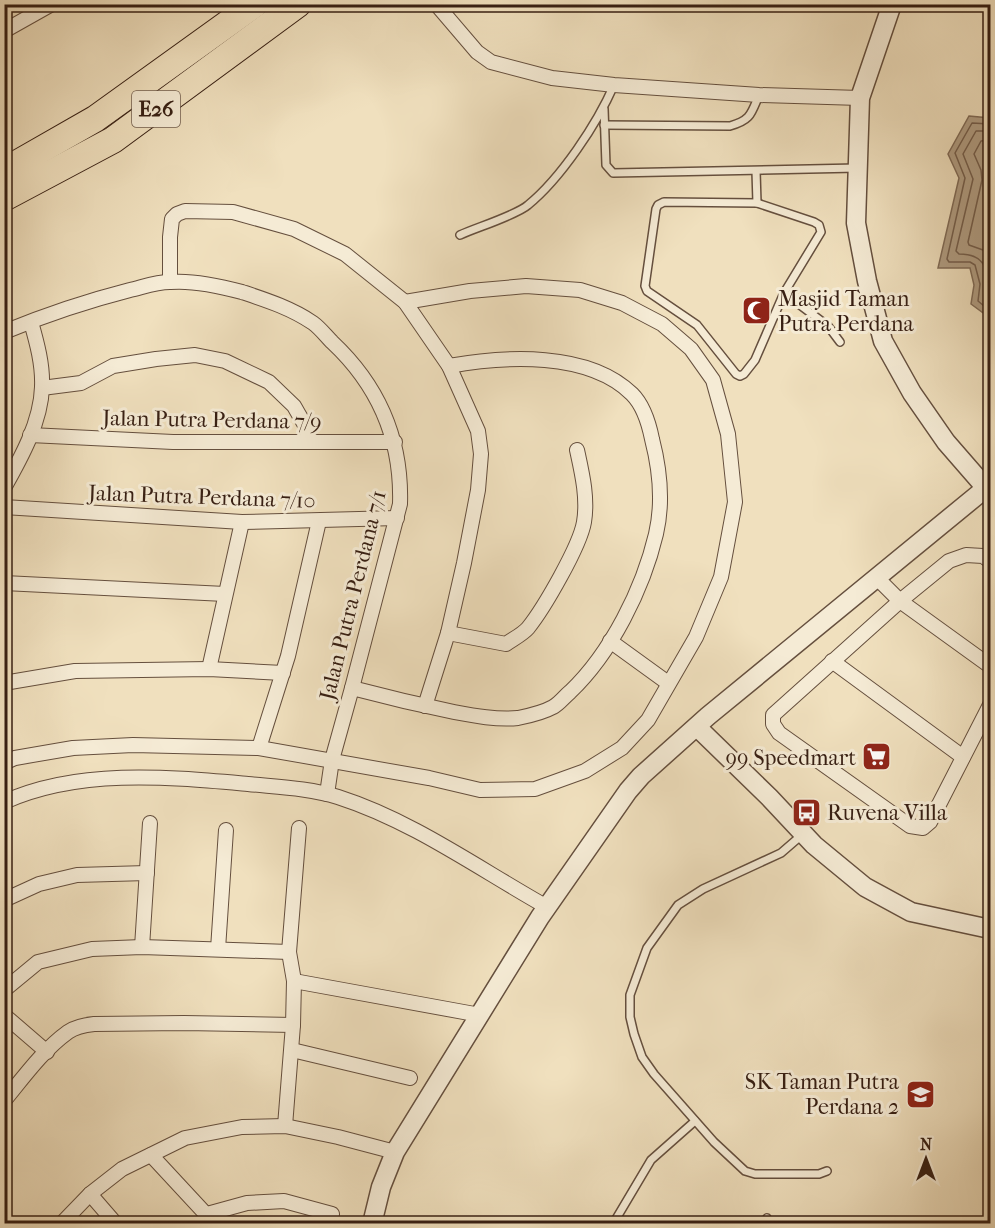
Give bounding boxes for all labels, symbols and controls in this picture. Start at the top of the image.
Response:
road number: E26 [132,91,180,127]
place label: Masjid Taman Putra Perdana [778,286,914,337]
mosque icon: Masjid Taman Putra Perdana [741,295,773,327]
street label: Jalan Putra Perdana 7/9 [100,405,322,435]
street label: Jalan Putra Perdana 7/10 [86,480,316,514]
street label: Jalan Putra Perdana 7/1 [314,487,392,705]
supermarket icon: 99 Speedmart [861,741,893,773]
place label: 99 Speedmart [725,745,856,771]
bus stop icon: Ruvena Villa [790,796,822,828]
place label: Ruvena Villa [827,800,948,826]
place label: SK Taman Putra Perdana 2 [745,1069,900,1120]
school or university icon: SK Taman Putra Perdana 2 [904,1078,936,1110]
north arrow [896,1129,956,1189]
text: N [920,1135,933,1154]

